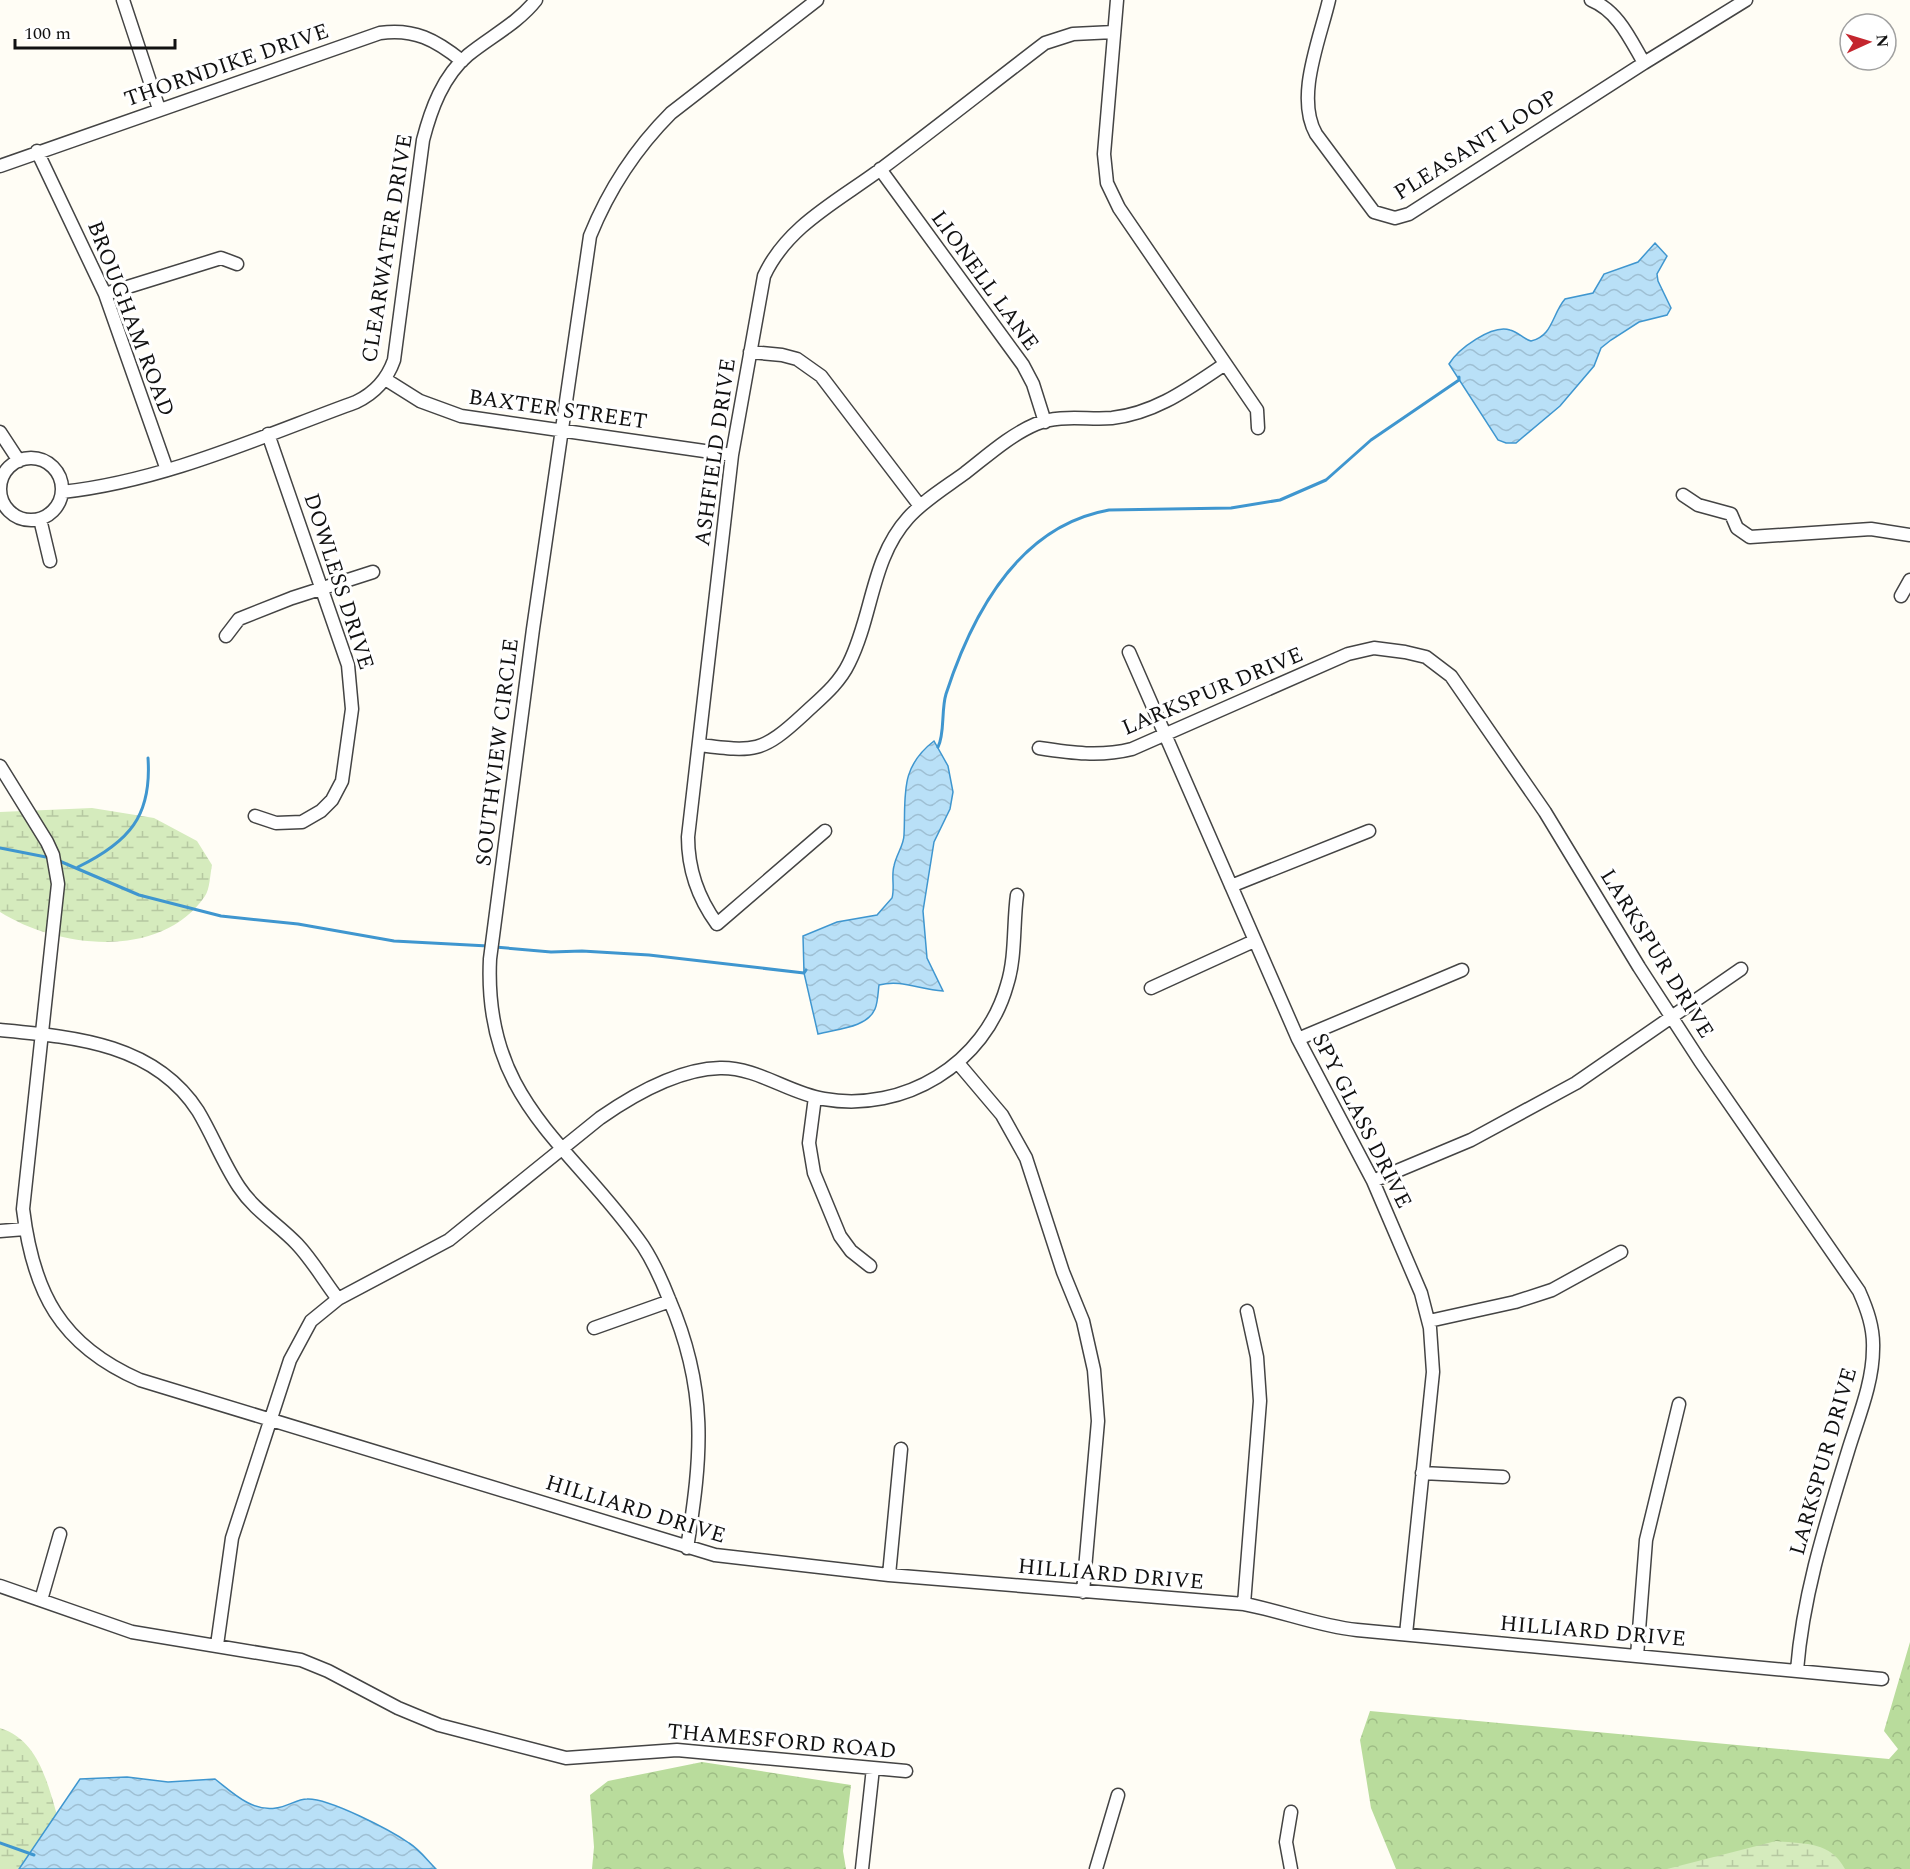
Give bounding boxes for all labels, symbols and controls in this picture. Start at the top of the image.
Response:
scale bar [15,12,176,50]
north arrow [1838,12,1898,72]
street label: THORNDIKE DRIVE [120,15,333,116]
text: 100 m [24,20,71,47]
text: N [1870,34,1894,48]
street label: PLEASANT LOOP [1387,81,1564,209]
street label: CLEARWATER DRIVE [353,131,422,365]
street label: LIONELL LANE [923,204,1047,358]
street label: BROUGHAM ROAD [78,216,183,421]
street label: ASHFIELD DRIVE [686,356,745,548]
street label: BAXTER STREET [466,381,649,438]
street label: DOWLESS DRIVE [294,489,383,674]
street label: SOUTHVIEW CIRCLE [467,637,528,868]
street label: LARKSPUR DRIVE [1117,638,1308,745]
street label: LARKSPUR DRIVE [1591,863,1722,1045]
street label: SPY GLASS DRIVE [1303,1027,1420,1214]
street label: LARKSPUR DRIVE [1781,1364,1866,1559]
street label: HILLIARD DRIVE [541,1466,730,1553]
street label: HILLIARD DRIVE [1016,1550,1205,1599]
street label: HILLIARD DRIVE [1498,1607,1687,1656]
street label: THAMESFORD ROAD [666,1715,898,1768]

